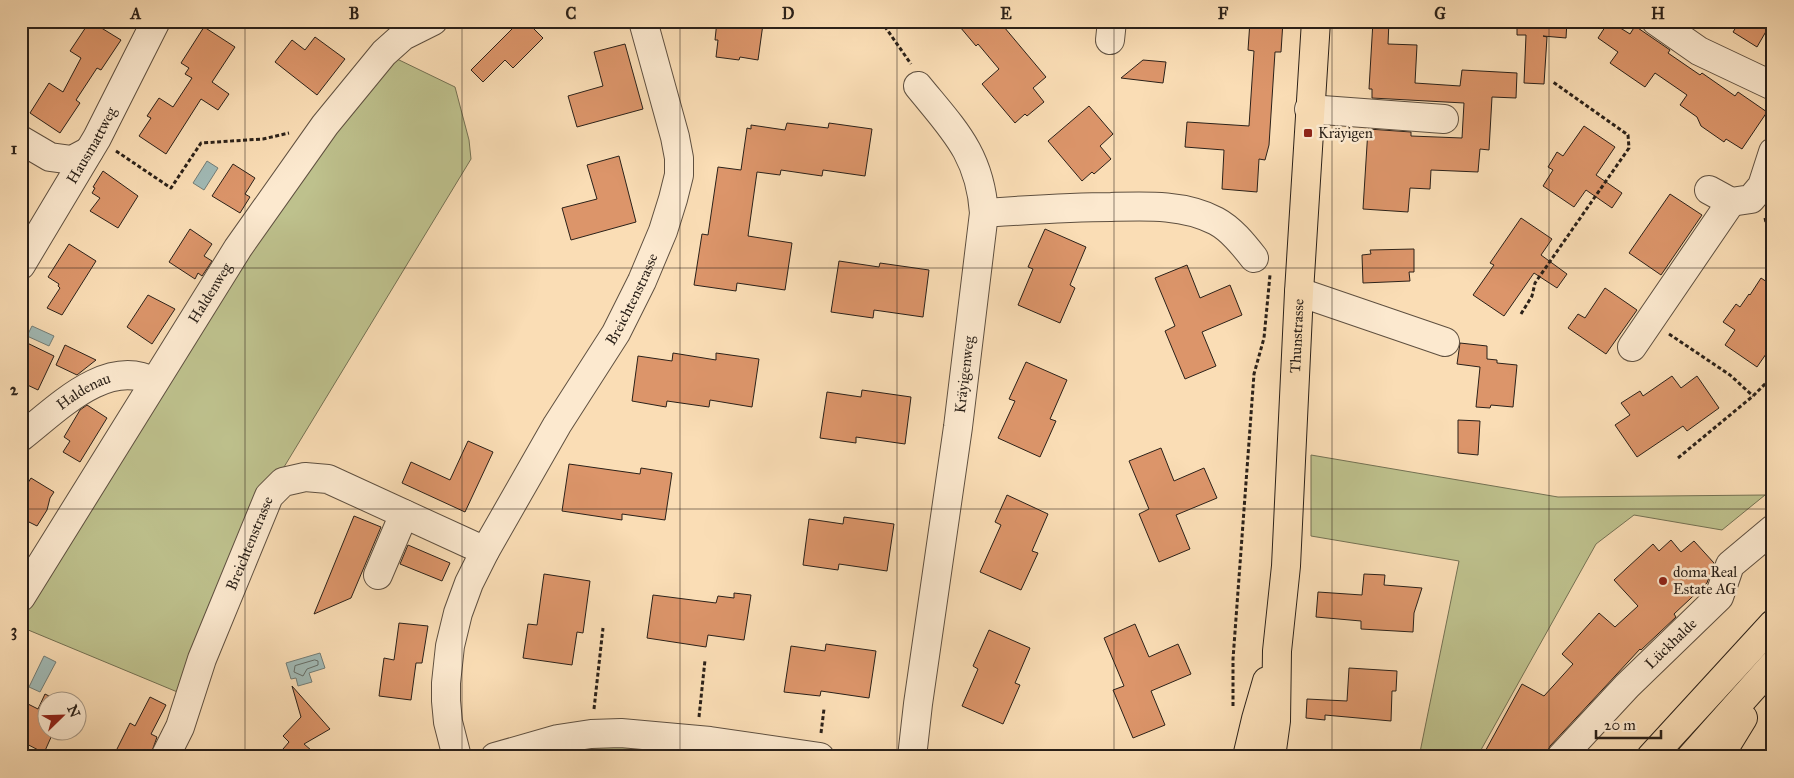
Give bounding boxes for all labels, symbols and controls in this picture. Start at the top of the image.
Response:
text: A [130,4,142,23]
text: B [349,4,359,23]
text: C [566,4,577,23]
text: D [782,4,795,23]
text: E [1000,4,1012,23]
text: F [1218,4,1229,23]
text: G [1434,4,1446,23]
text: H [1651,4,1665,23]
street label: Hausmattweg [63,103,121,187]
place label: Kräyigen [1318,124,1373,142]
marker: Kräyigen [1302,127,1314,139]
text: 1 [11,139,18,158]
street label: Breichtenstrasse [602,250,662,348]
street label: Haldenweg [184,258,236,327]
street label: Thunstrasse [1286,298,1308,374]
street label: Kräyigenweg [951,334,978,414]
street label: Haldenau [53,369,113,414]
text: 2 [10,380,19,399]
street label: Breichtenstrasse [222,494,277,593]
place label: doma Real Estate AG [1673,563,1738,598]
marker: doma Real Estate AG [1657,575,1669,587]
street label: Lückhalde [1641,615,1700,673]
text: 3 [11,621,17,641]
north arrow [38,690,88,740]
text: N [63,702,84,720]
scale bar [1596,708,1662,740]
text: 20 m [1604,716,1636,734]

